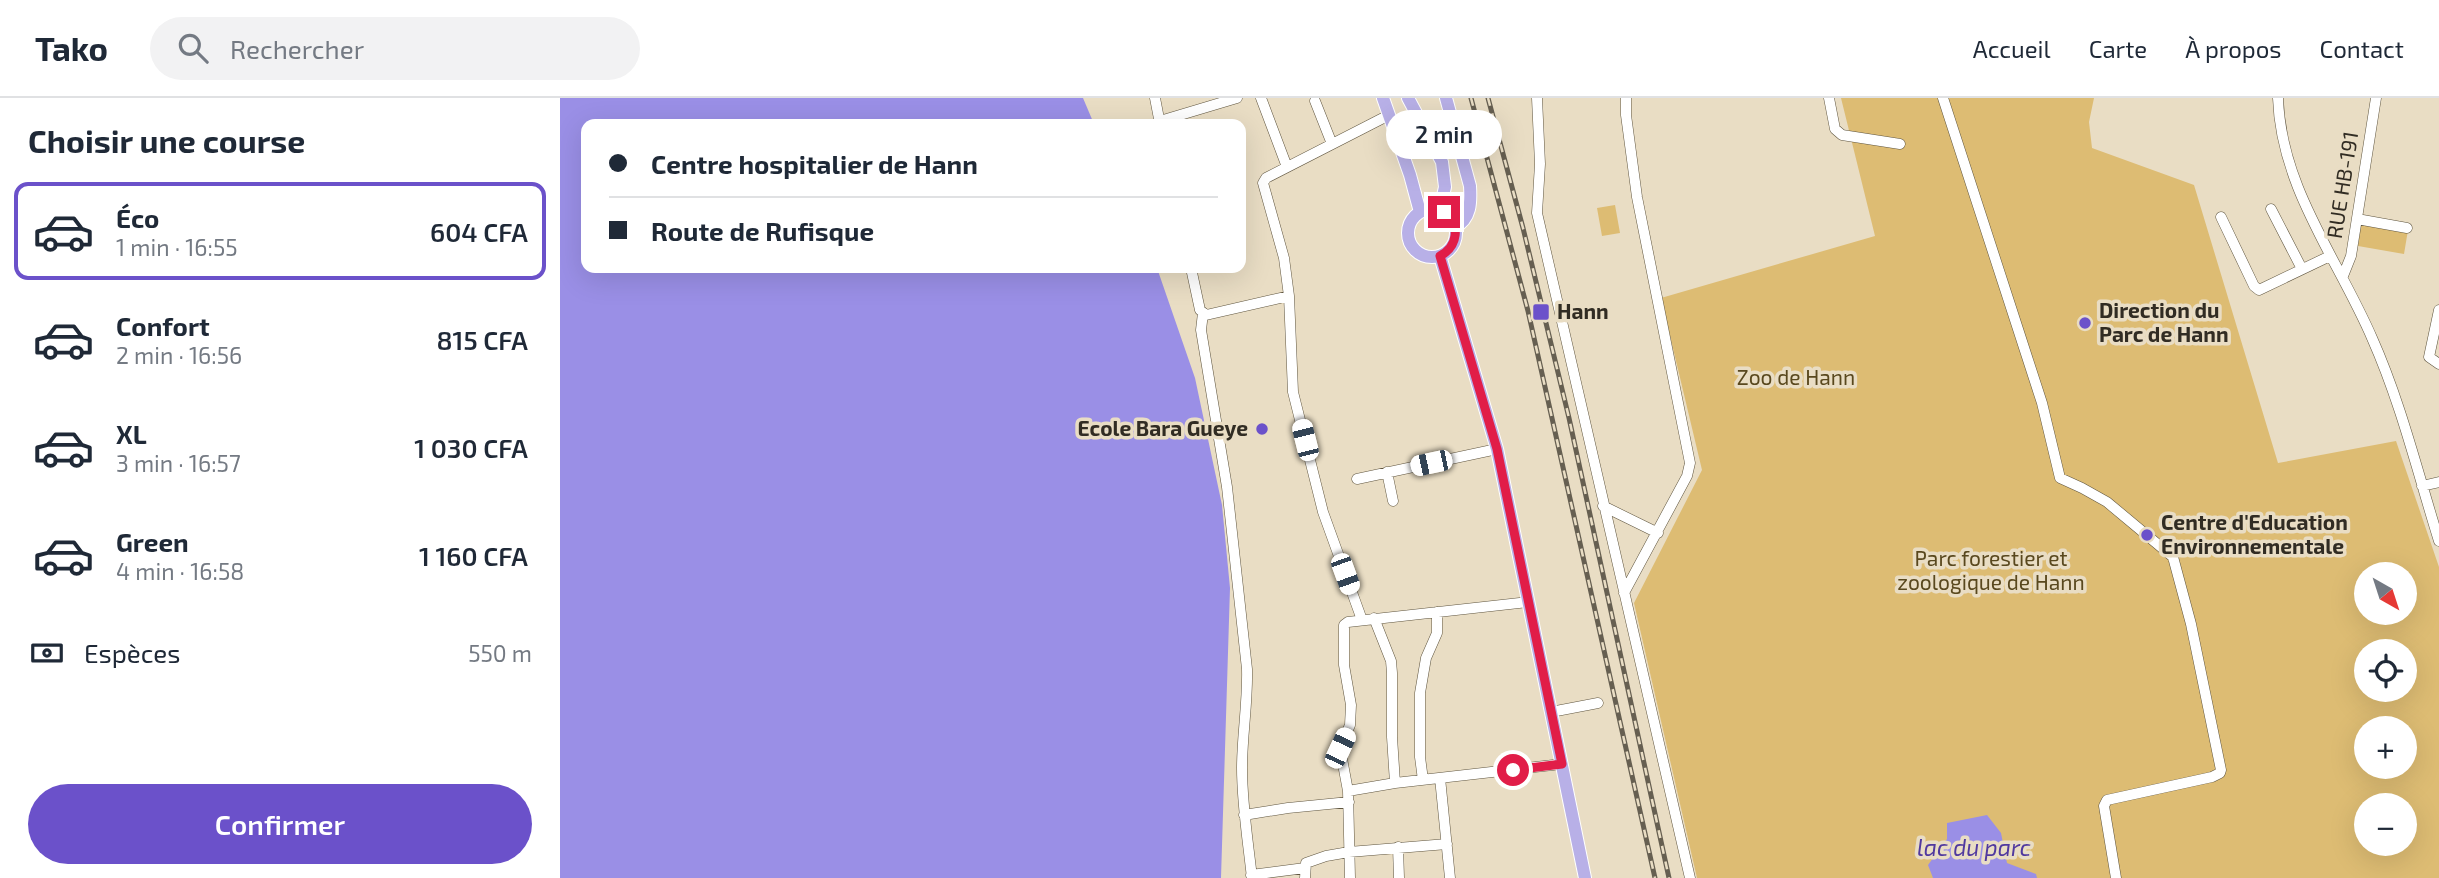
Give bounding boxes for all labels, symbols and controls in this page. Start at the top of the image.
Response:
search box [150,17,640,80]
text: Tako [35,28,108,68]
icon: search [174,29,212,67]
text: Rechercher [230,33,364,64]
text: Accueil [1973,34,2051,63]
text: Carte [2089,34,2147,63]
text: À propos [2185,34,2282,63]
text: Contact [2320,34,2404,63]
callout: 2 min [1386,110,1502,159]
text: 2 min [1415,120,1473,148]
text: Choisir une course [28,121,305,159]
street label: RUE HB-191 [2321,129,2362,240]
text: Centre hospitalier de Hann [651,148,978,179]
route end [1428,196,1460,228]
icon: car [32,200,95,263]
text: Éco [116,202,159,233]
text: Route de Rufisque [651,215,874,246]
text: 604 CFA [430,216,528,247]
text: 1 min · 16:55 [116,233,238,261]
place label: Direction du Parc de Hann [2099,297,2229,346]
place label: Hann [1557,298,1609,323]
marker: Hann [1531,302,1551,322]
icon: car [32,308,95,371]
text: Confort [116,310,210,341]
marker: Direction du Parc de Hann [2077,315,2093,331]
text: 815 CFA [437,324,528,355]
text: 2 min · 16:56 [116,341,242,369]
park label: Zoo de Hann [1737,364,1855,389]
place label: Ecole Bara Gueye [1078,415,1248,441]
icon: car [32,416,95,479]
car [1290,417,1321,463]
text: XL [116,418,147,449]
marker: Ecole Bara Gueye [1254,421,1270,437]
text: 1 030 CFA [414,432,528,463]
car [1409,448,1454,478]
text: 3 min · 16:57 [116,449,241,477]
place label: Centre d'Education Environnementale [2161,509,2348,558]
icon: car [32,524,95,587]
text: Green [116,526,189,557]
marker: Centre d'Education Environnementale [2139,527,2155,543]
text: 1 160 CFA [419,540,528,571]
park label: Parc forestier et zoologique de Hann [1897,545,2085,594]
car [1328,551,1363,597]
text: 4 min · 16:58 [116,557,244,585]
north arrow [2354,562,2417,625]
map controls [2354,562,2417,856]
icon: cash [28,634,66,672]
text: Espèces [84,637,181,668]
text: 550 m [468,639,532,667]
button: locate [2354,639,2417,702]
button: + [2354,716,2417,779]
car [1322,725,1359,771]
route start [1497,754,1529,786]
button: Confirmer [28,784,532,864]
button: − [2354,793,2417,856]
water label: lac du parc [1917,833,2031,861]

